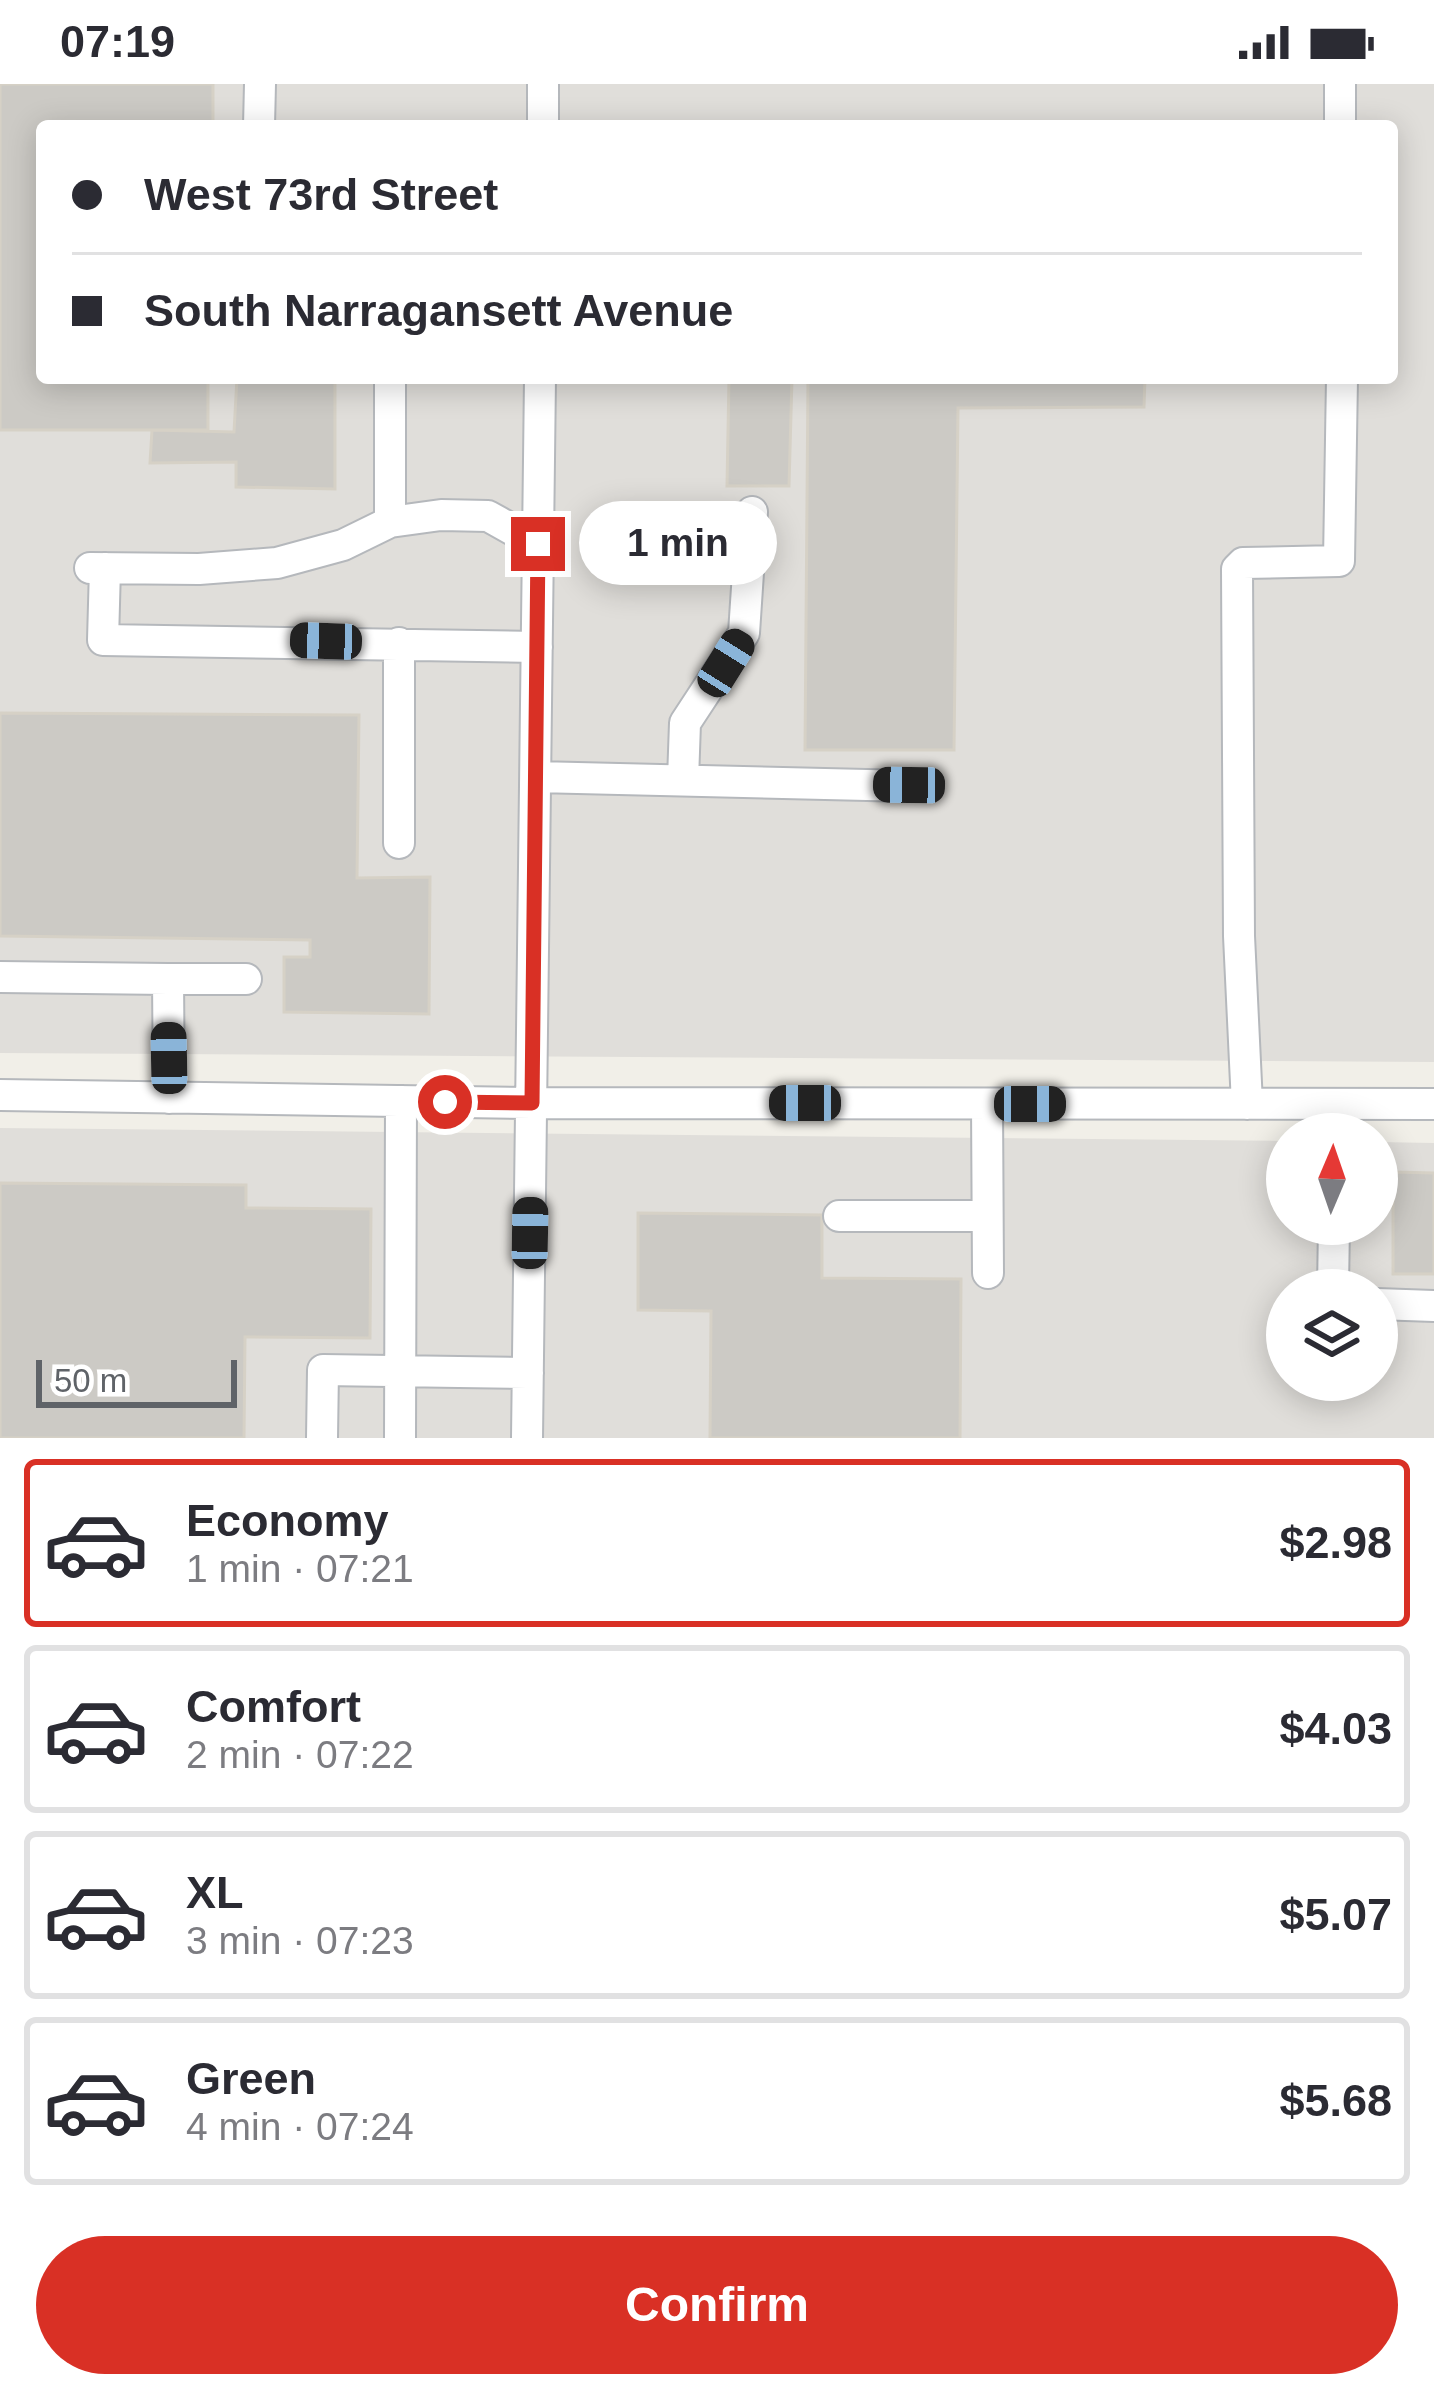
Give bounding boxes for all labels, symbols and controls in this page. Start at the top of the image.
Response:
text: 07:19 [60,16,175,67]
text: West 73rd Street [144,169,498,220]
text: South Narragansett Avenue [144,285,733,336]
callout: 1 min [580,502,778,586]
route end [511,517,565,571]
text: 1 min [627,521,729,564]
car [289,622,363,660]
car [692,623,760,703]
car [873,766,945,804]
car [150,1022,188,1094]
route start [418,1075,472,1129]
car [769,1085,841,1121]
car [994,1086,1066,1122]
north arrow [1266,1113,1398,1245]
map controls [1266,1113,1398,1401]
car [511,1197,549,1269]
button: layers [1266,1269,1398,1401]
scale bar [36,1354,237,1407]
text: 50 m [54,1362,127,1399]
icon: car [42,1489,150,1597]
text: Economy [186,1495,389,1546]
text: $2.98 [1279,1517,1392,1568]
text: 1 min · 07:21 [186,1547,414,1590]
icon: car [42,1675,150,1783]
text: Comfort [186,1681,361,1732]
text: $4.03 [1279,1703,1392,1754]
text: 2 min · 07:22 [186,1733,414,1776]
icon: car [42,1861,150,1969]
text: XL [186,1867,244,1918]
text: $5.07 [1279,1889,1392,1940]
text: 3 min · 07:23 [186,1919,414,1962]
icon: car [42,2047,150,2155]
text: Green [186,2053,316,2104]
text: $5.68 [1279,2075,1392,2126]
text: 4 min · 07:24 [186,2105,414,2148]
button: Confirm [36,2236,1398,2374]

